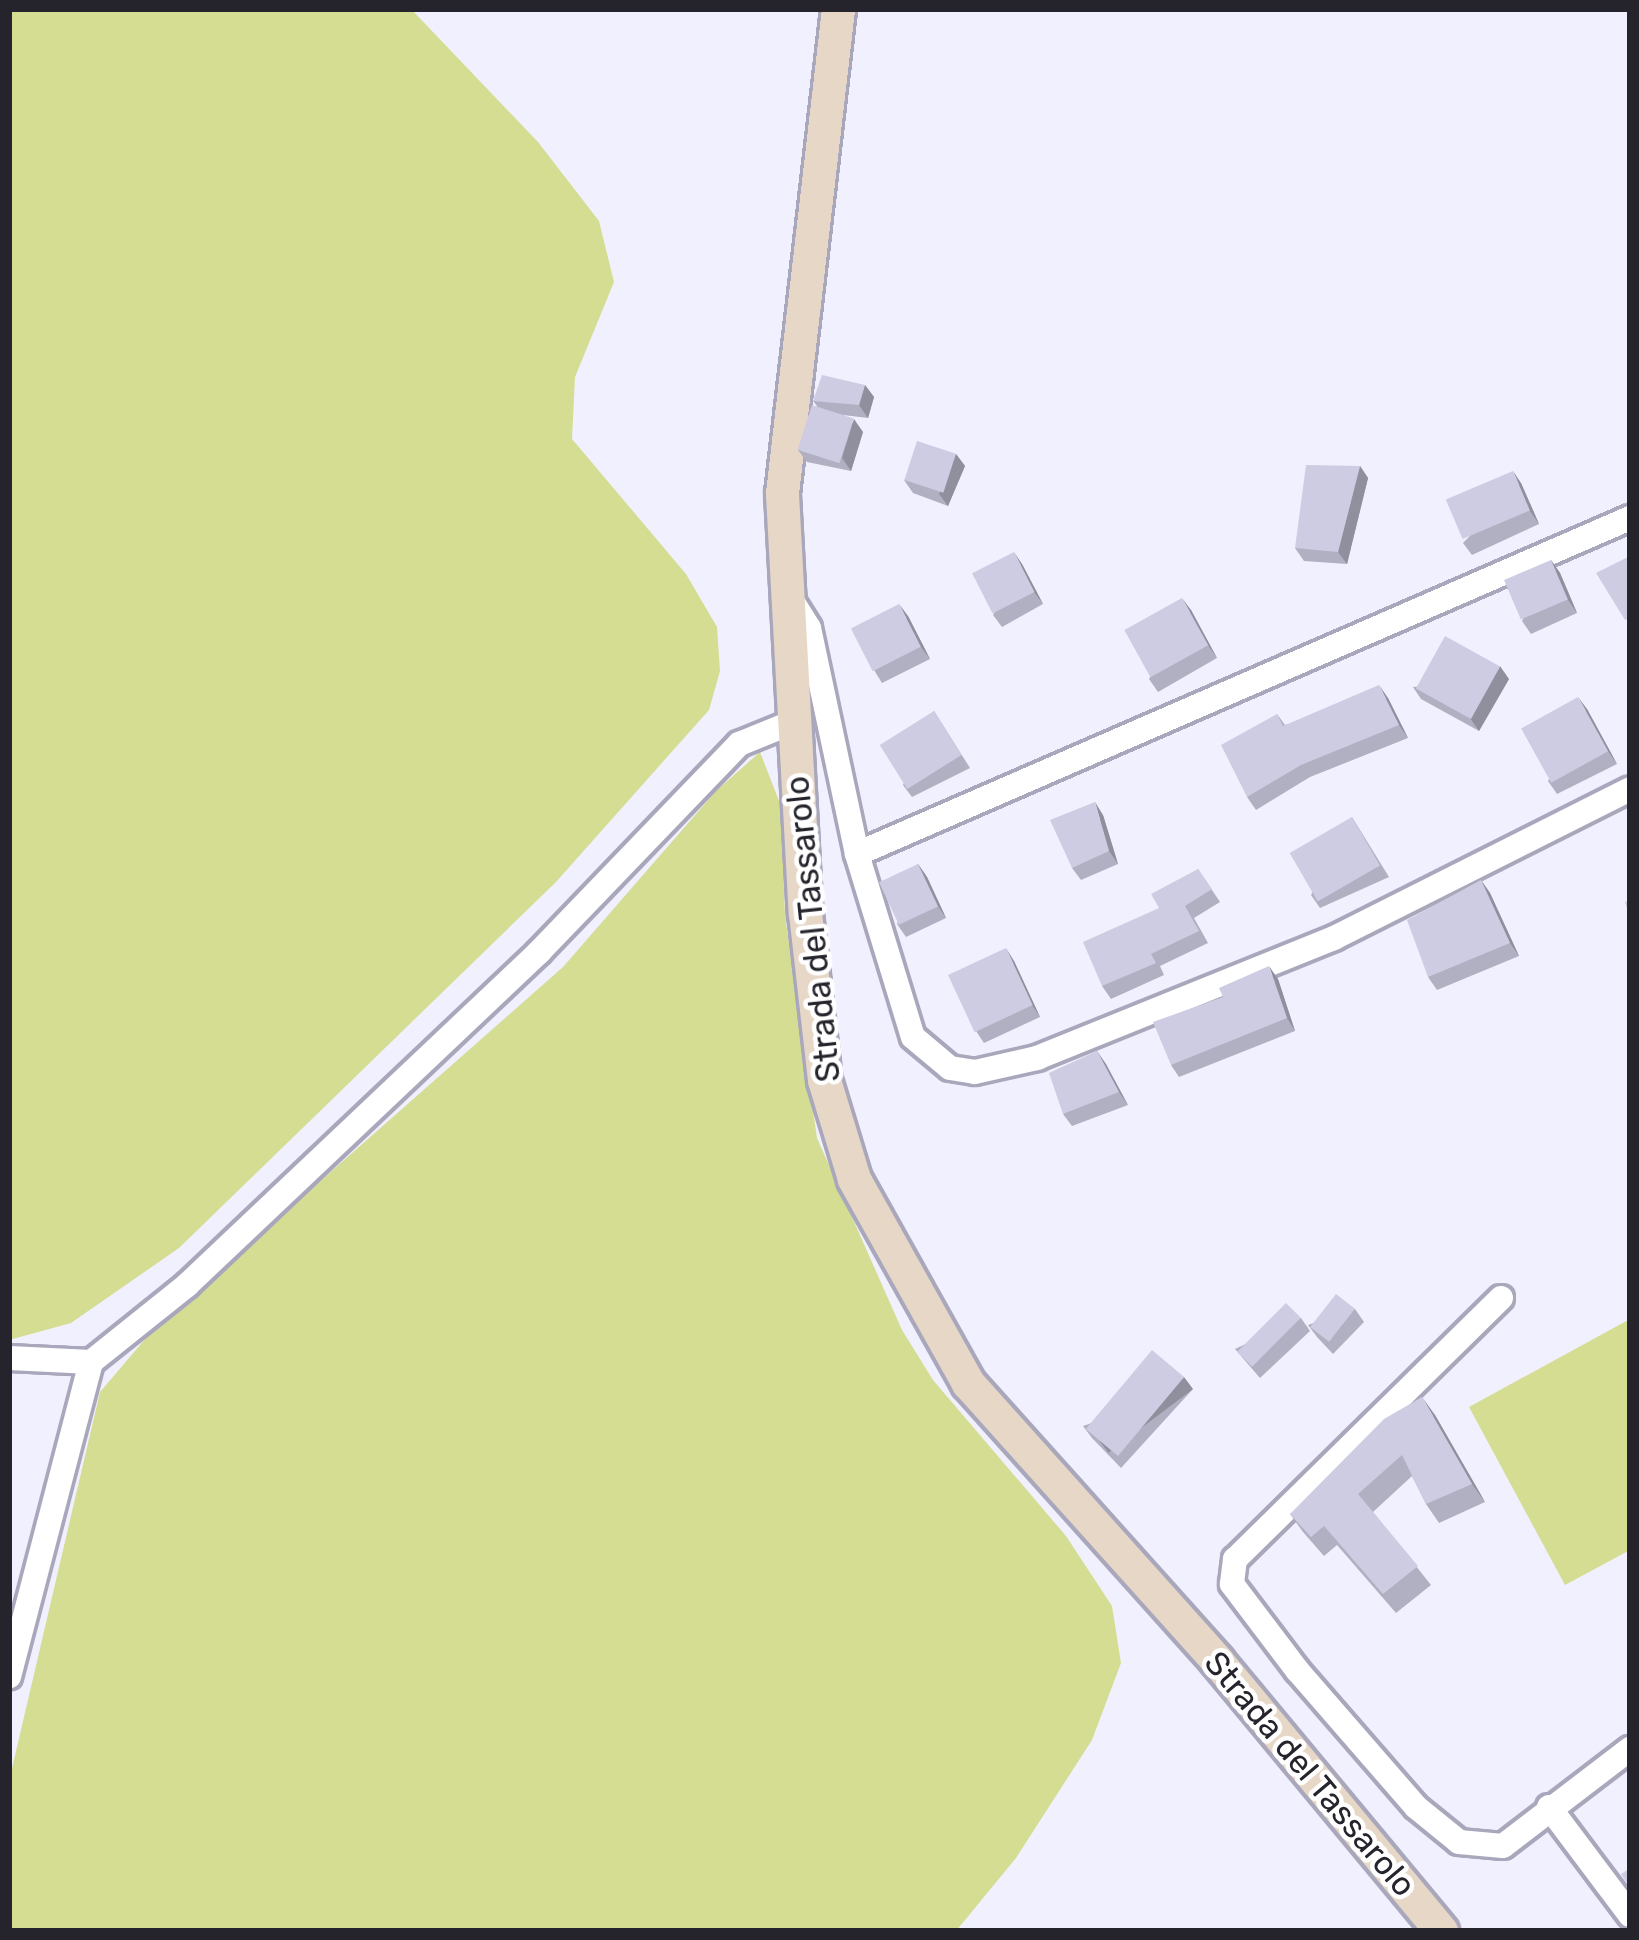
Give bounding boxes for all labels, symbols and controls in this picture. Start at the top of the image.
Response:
street label: Strada del Tassarolo [777,774,849,1084]
street label: Strada del Tassarolo [1196,1643,1424,1905]

